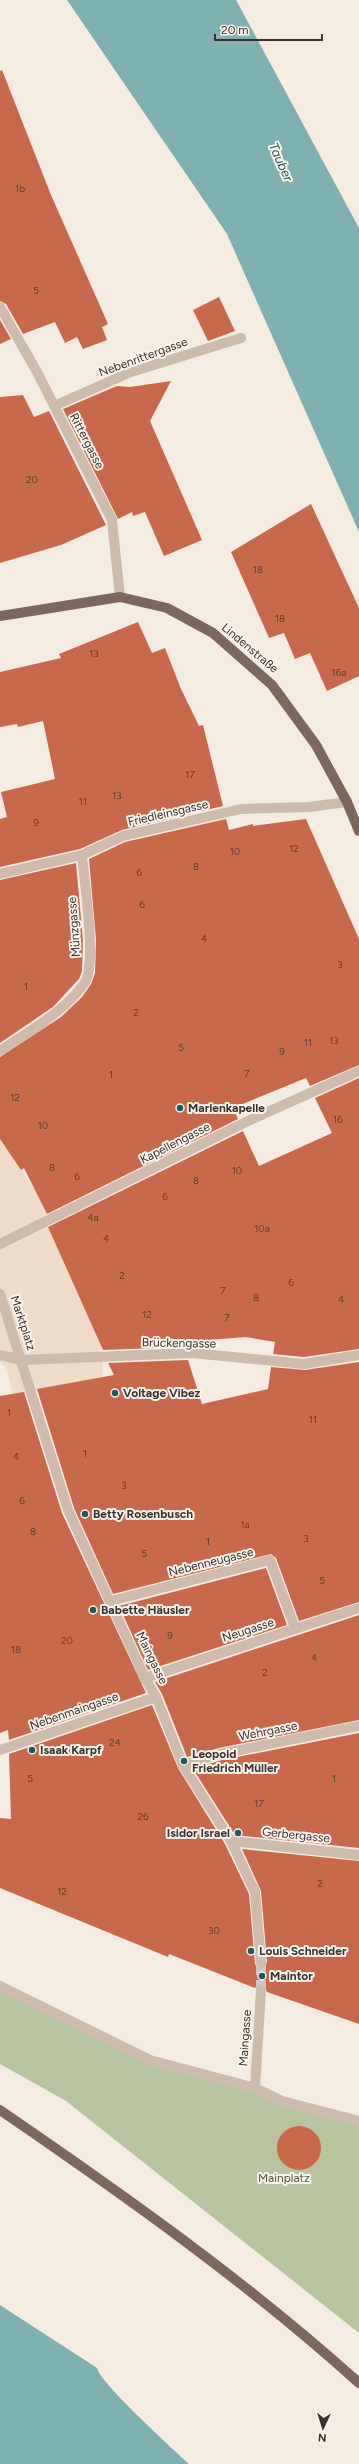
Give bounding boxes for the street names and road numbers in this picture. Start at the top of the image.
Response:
street label: Nebenrittergasse [97,334,190,380]
street label: Rittergasse [67,411,107,472]
street label: Lindenstraße [219,620,282,676]
street label: Friedleinsgasse [126,797,210,829]
street label: Münzgasse [65,896,83,958]
street label: Kapellengasse [138,1119,213,1167]
street label: Marktplatz [8,1294,38,1352]
street label: Brückengasse [142,1335,217,1351]
street label: Nebenneugasse [167,1545,255,1579]
street label: Neugasse [220,1615,276,1645]
street label: Maingasse [133,1629,171,1687]
street label: Nebenmaingasse [28,1689,121,1733]
street label: Wehrgasse [238,1718,299,1744]
street label: Gerbergasse [261,1824,331,1846]
street label: Maingasse [236,2009,254,2067]

